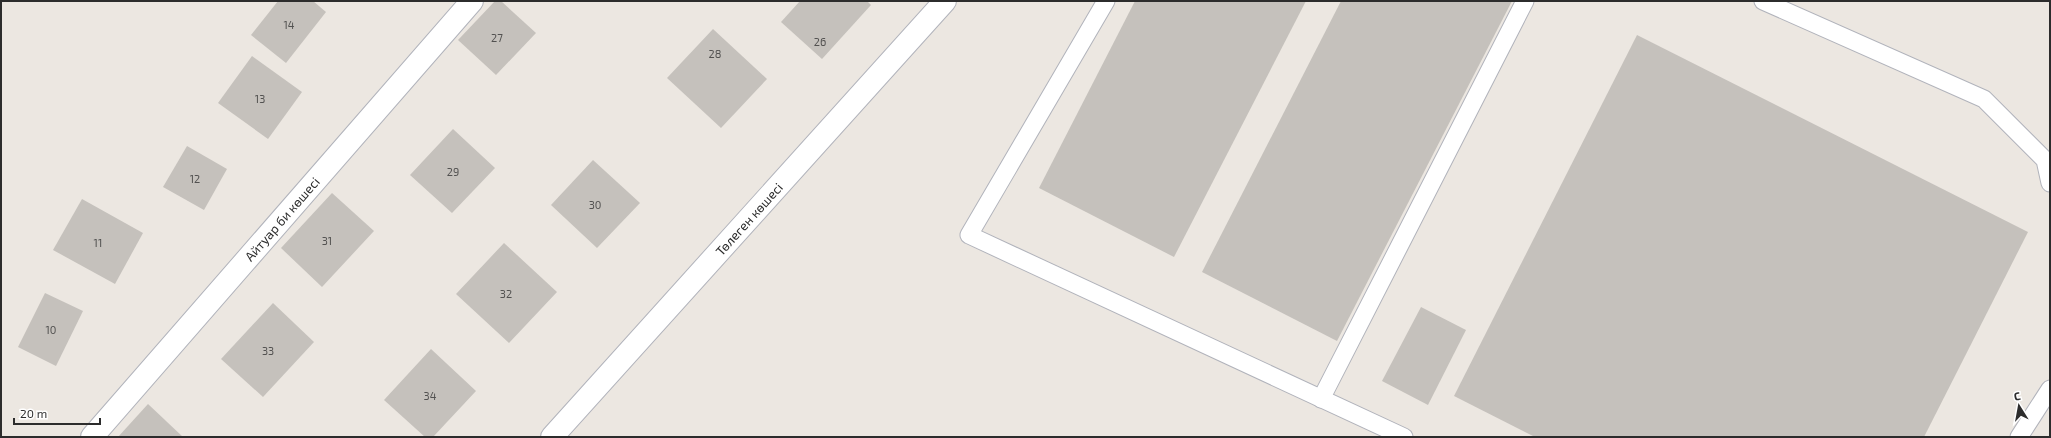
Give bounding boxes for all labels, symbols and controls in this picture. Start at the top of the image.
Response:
house number: 14 [283,18,295,31]
house number: 27 [491,31,503,44]
house number: 26 [814,35,826,48]
house number: 28 [709,47,721,60]
house number: 13 [255,92,265,105]
house number: 29 [447,165,459,178]
house number: 12 [190,172,200,185]
street label: Айтуар би көшесі [241,174,323,264]
street label: Төлеген көшесі [712,179,786,259]
house number: 30 [589,198,601,211]
house number: 31 [322,234,332,247]
house number: 11 [94,236,102,249]
house number: 32 [500,287,512,300]
house number: 10 [45,323,57,336]
house number: 33 [262,344,274,357]
north arrow [1999,386,2039,426]
house number: 34 [424,389,437,402]
text: С [2013,389,2022,403]
scale bar [14,400,100,426]
text: 20 m [20,406,47,420]

